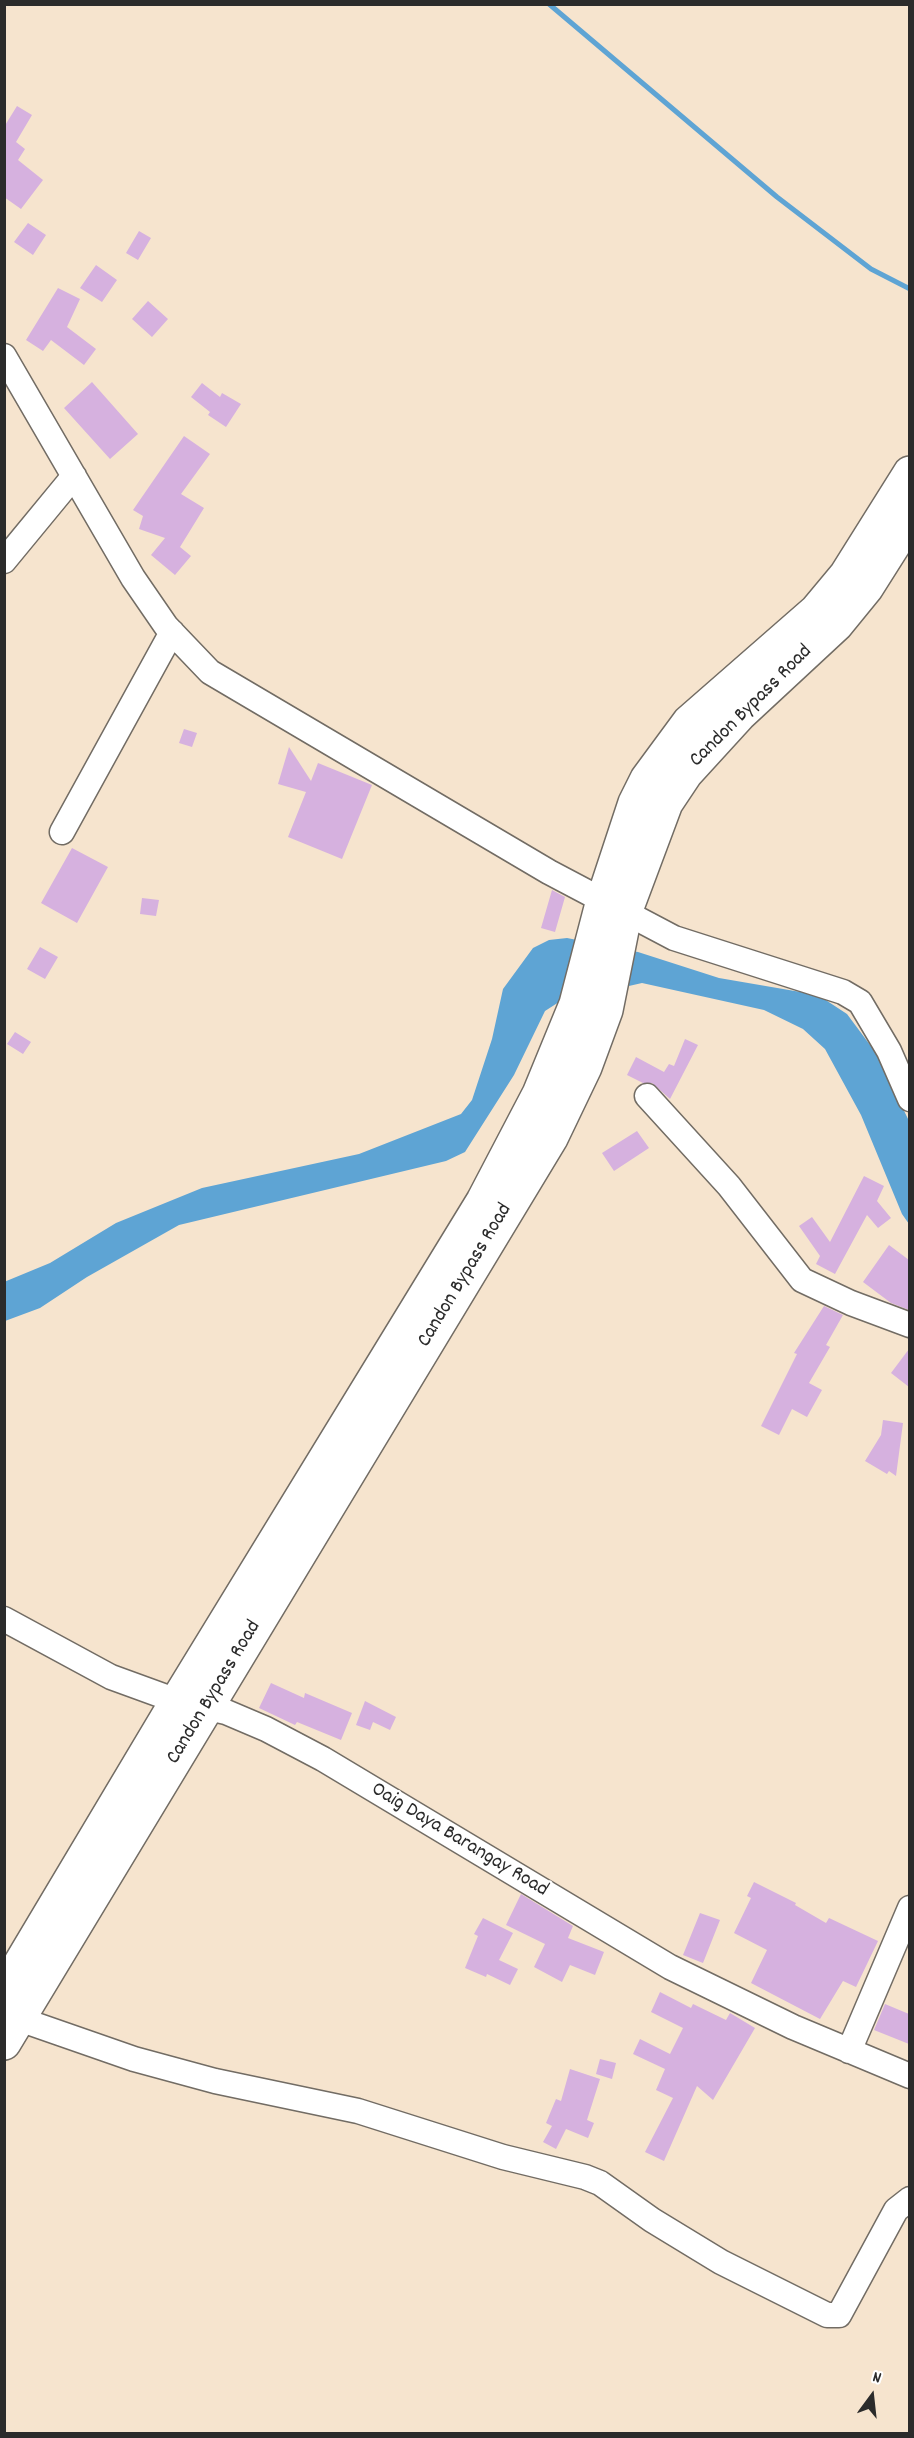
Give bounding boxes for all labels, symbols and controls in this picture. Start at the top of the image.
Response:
street label: Candon Bypass Road [685,640,819,774]
street label: Candon Bypass Road [413,1199,519,1353]
street label: Candon Bypass Road [162,1616,268,1770]
street label: Oaig Daya Barangay Road [366,1778,552,1904]
north arrow [842,2366,902,2426]
text: N [870,2366,884,2390]

